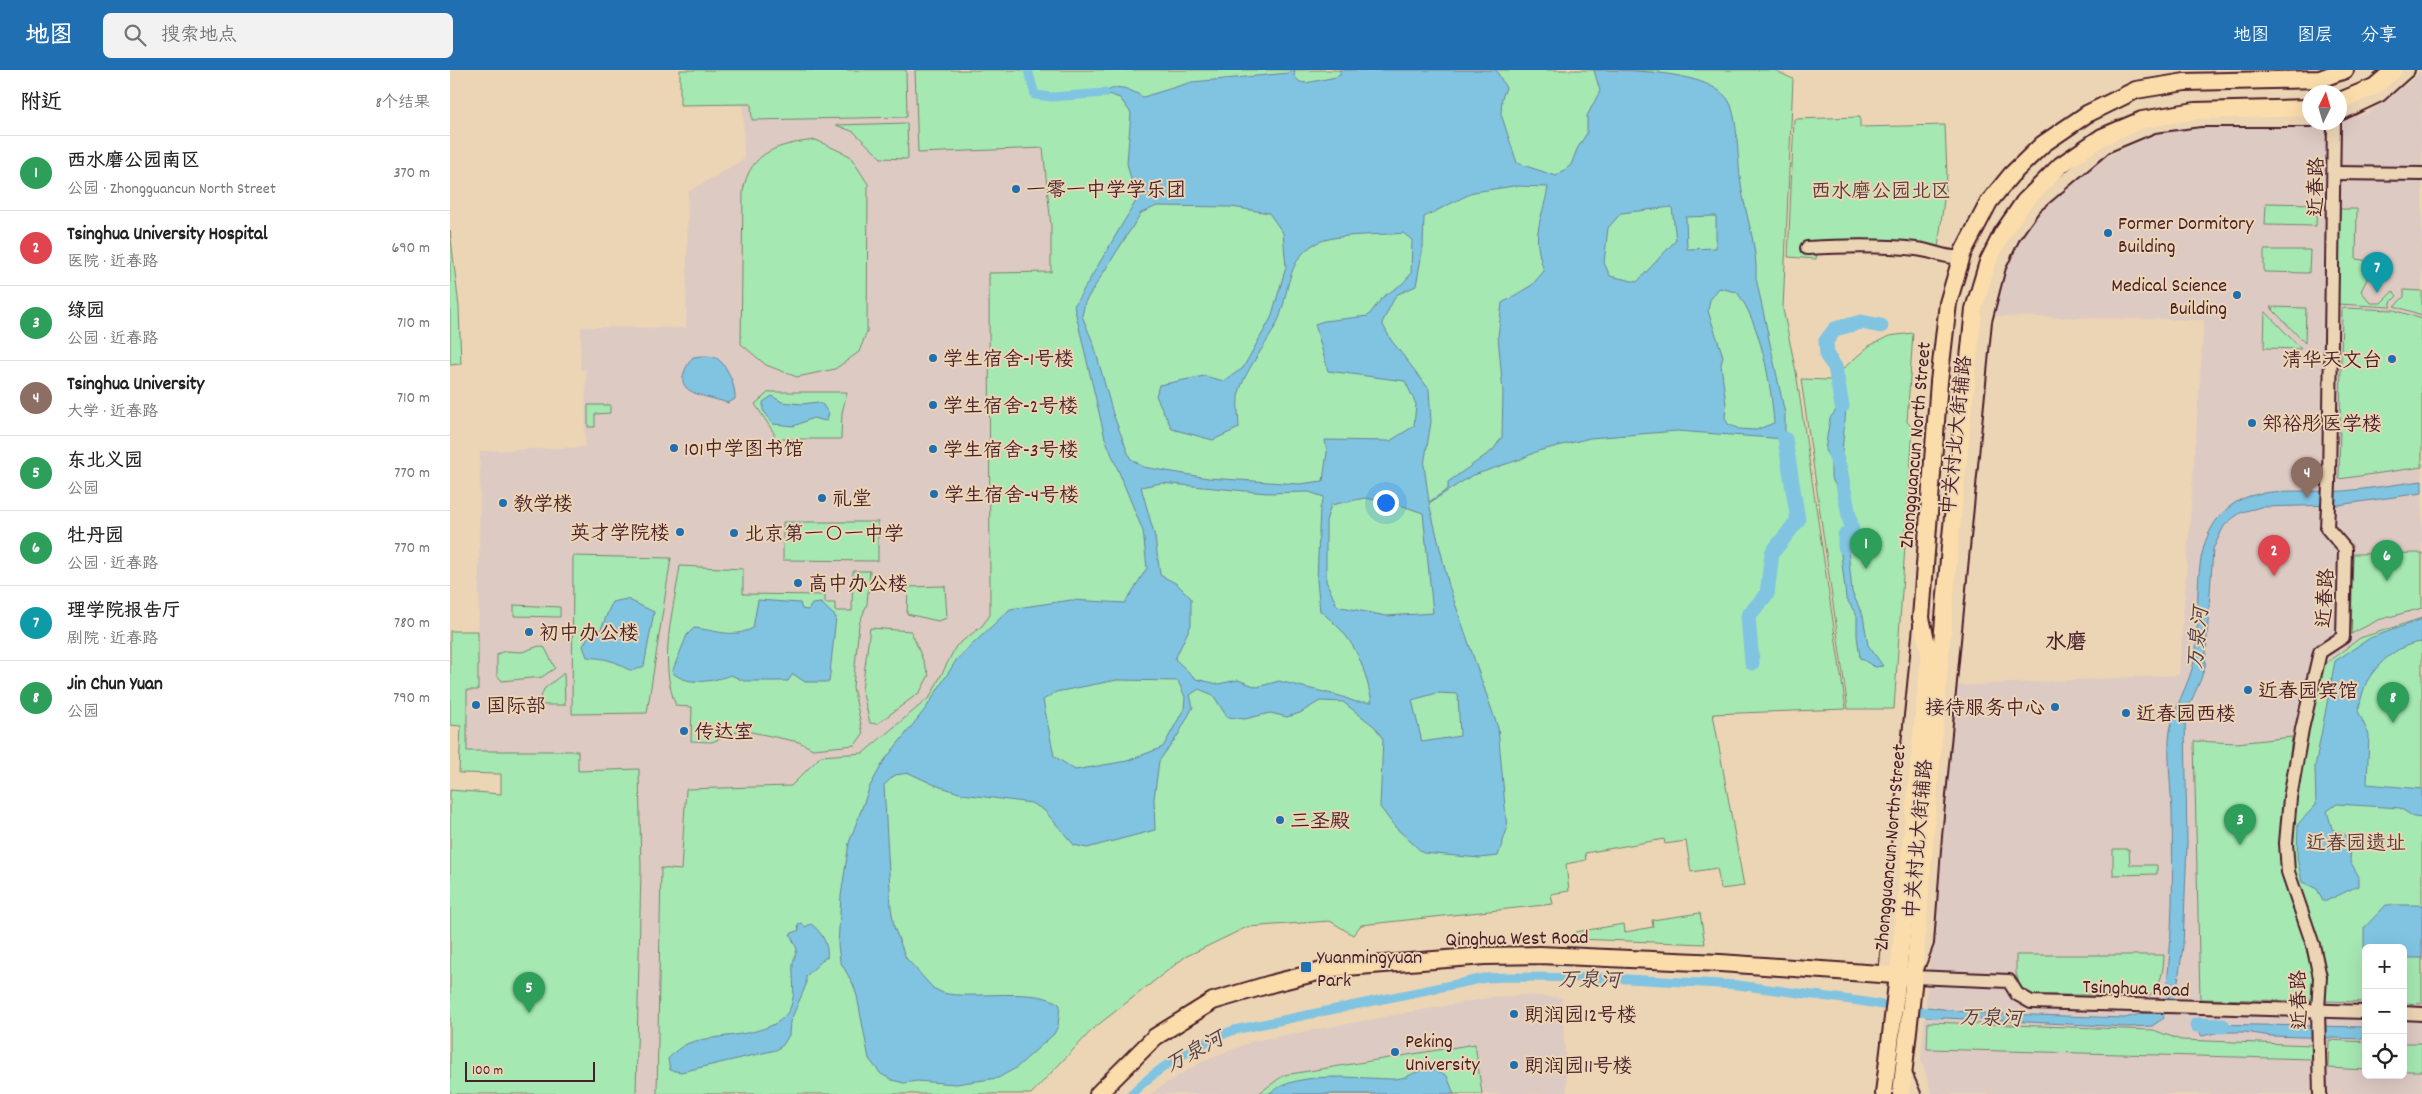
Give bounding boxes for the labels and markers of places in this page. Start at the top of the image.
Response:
place label: 一零一中学学乐团 [1026,178,1186,206]
marker: 一零一中学学乐团 [1010,183,1022,195]
place label: Former Dormitory Building [2118,211,2255,262]
marker: Former Dormitory Building [2102,227,2114,239]
pin: 7 [2361,252,2393,293]
place label: Medical Science Building [2111,273,2227,324]
marker: Medical Science Building [2231,289,2243,301]
place label: 学生宿舍-1号楼 [943,347,1074,375]
place label: 清华天文台 [2282,348,2382,376]
marker: 学生宿舍-1号楼 [927,352,939,364]
marker: 清华天文台 [2386,353,2398,365]
place label: 学生宿舍-2号楼 [943,394,1079,422]
marker: 学生宿舍-2号楼 [927,399,939,411]
place label: 郑裕彤医学楼 [2262,412,2382,440]
marker: 郑裕彤医学楼 [2246,417,2258,429]
place label: 101中学图书馆 [684,437,804,465]
place label: 学生宿舍-3号楼 [943,438,1079,466]
marker: 101中学图书馆 [668,442,680,454]
marker: 学生宿舍-3号楼 [927,443,939,455]
pin: 4 [2291,457,2323,498]
place label: 学生宿舍-4号楼 [944,483,1079,511]
place label: 礼堂 [832,487,872,515]
marker: 学生宿舍-4号楼 [928,488,940,500]
place label: 教学楼 [513,492,573,520]
marker: 礼堂 [816,492,828,504]
marker: 教学楼 [497,497,509,509]
place label: 英才学院楼 [570,521,670,549]
place label: 北京第一〇一中学 [744,522,904,550]
marker: 英才学院楼 [674,526,686,538]
marker: 北京第一〇一中学 [728,527,740,539]
pin: 1 [1850,528,1882,569]
pin: 2 [2258,535,2290,576]
pin: 6 [2371,540,2403,581]
place label: 高中办公楼 [808,572,908,600]
marker: 高中办公楼 [792,577,804,589]
place label: 初中办公楼 [539,621,639,649]
marker: 初中办公楼 [523,626,535,638]
place label: 近春园宾馆 [2258,679,2358,707]
pin: 8 [2377,682,2409,723]
marker: 近春园宾馆 [2242,684,2254,696]
place label: 国际部 [486,694,546,722]
place label: 接待服务中心 [1925,696,2045,724]
marker: 国际部 [470,699,482,711]
marker: 接待服务中心 [2049,701,2061,713]
place label: 近春园西楼 [2136,702,2236,730]
marker: 近春园西楼 [2120,707,2132,719]
place label: 传达室 [694,720,754,748]
marker: 传达室 [678,725,690,737]
pin: 3 [2224,804,2256,845]
place label: 三圣殿 [1290,809,1350,837]
marker: 三圣殿 [1274,814,1286,826]
place label: Yuanmingyuan Park [1317,945,1422,996]
marker: Yuanmingyuan Park [1299,960,1313,974]
pin: 5 [513,972,545,1013]
place label: 朗润园12号楼 [1524,1003,1637,1031]
marker: 朗润园12号楼 [1508,1008,1520,1020]
place label: Peking University [1405,1029,1481,1080]
marker: Peking University [1389,1046,1401,1058]
place label: 朗润园11号楼 [1524,1054,1633,1082]
marker: 朗润园11号楼 [1508,1059,1520,1071]

